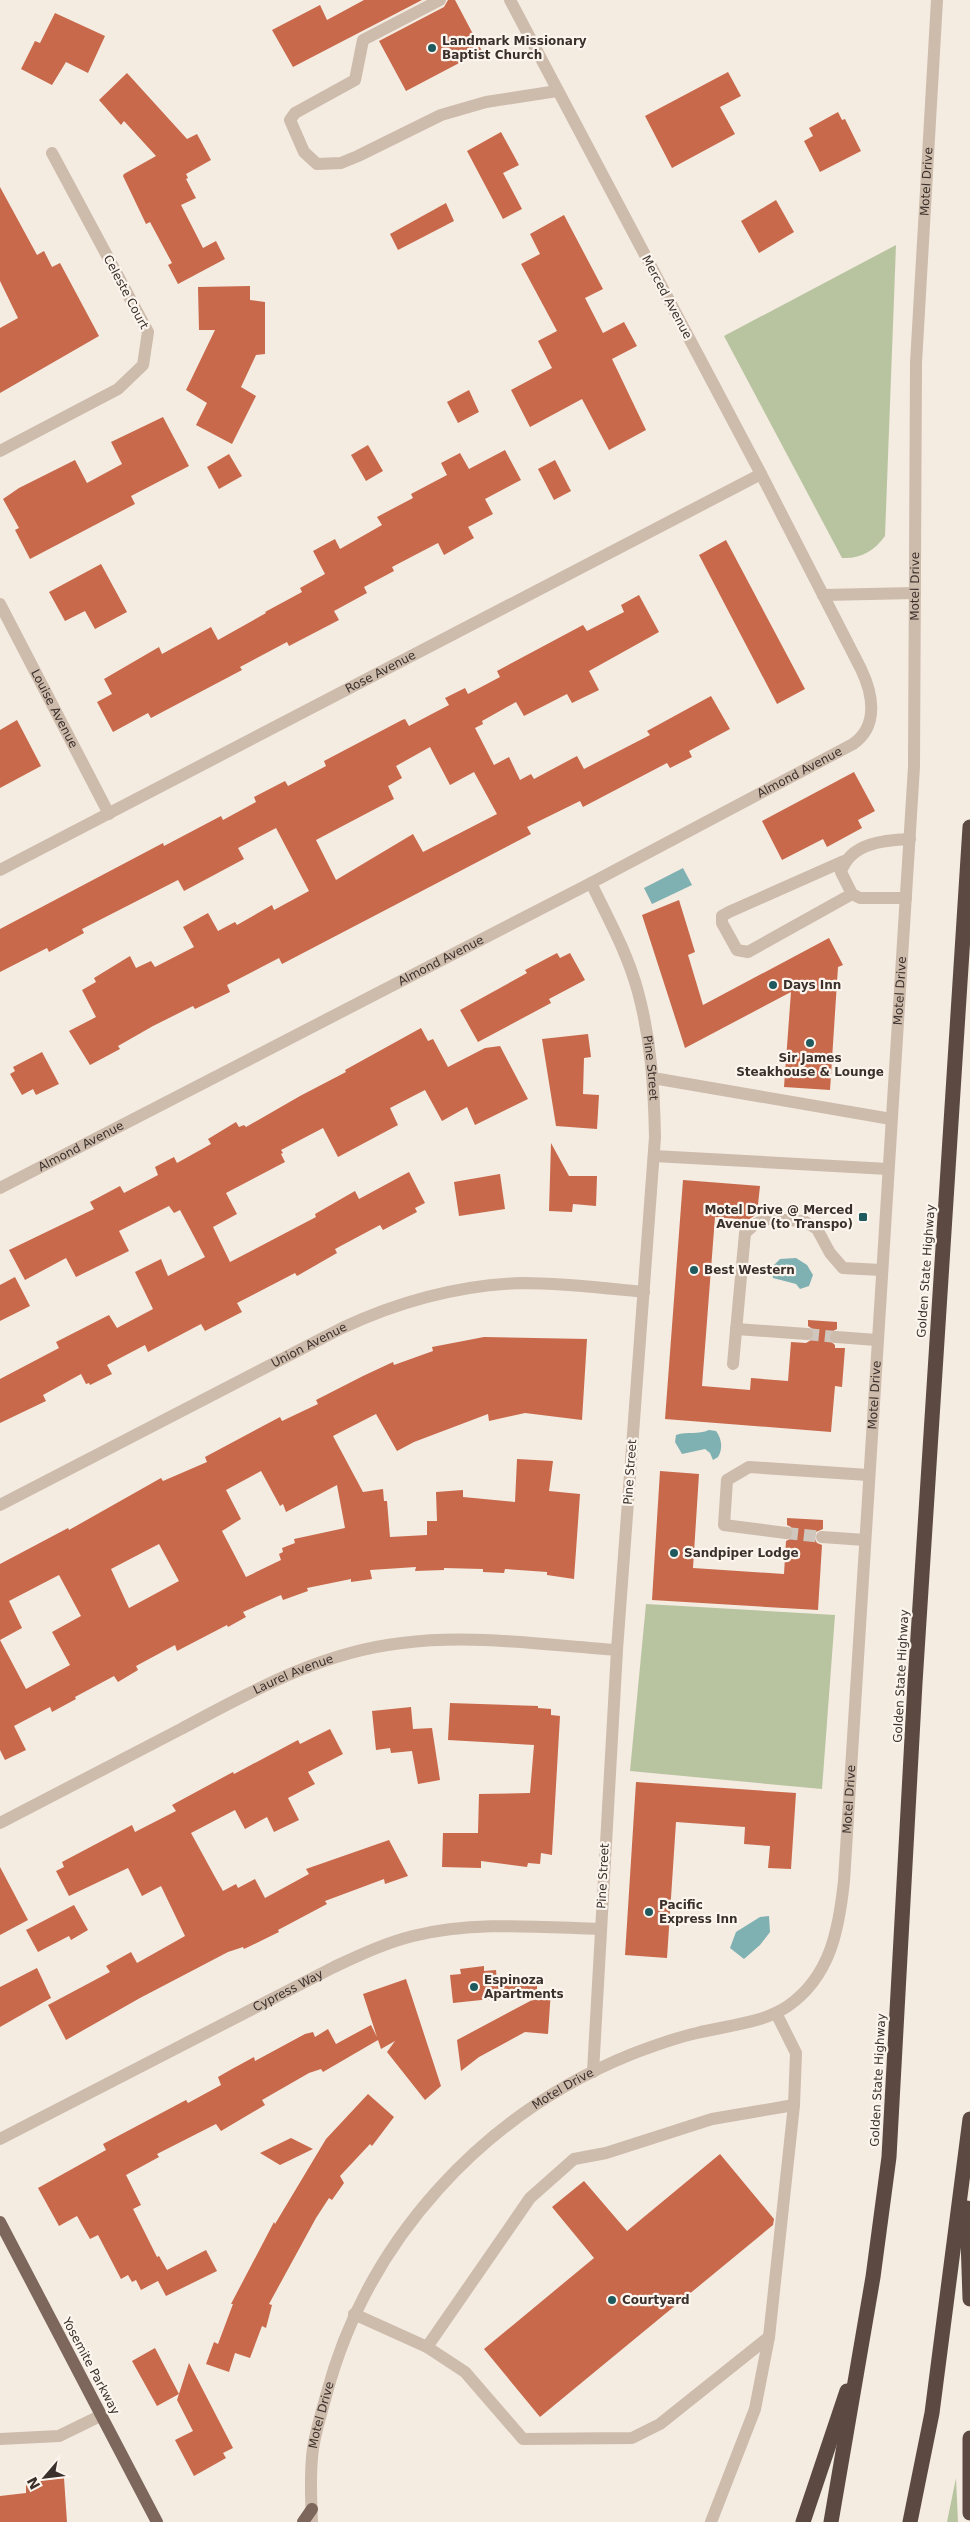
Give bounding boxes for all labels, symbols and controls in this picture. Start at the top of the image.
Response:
place label: Landmark Missionary Baptist Church [442,34,587,62]
marker: Landmark Missionary Baptist Church [426,42,438,54]
street label: Motel Drive [918,147,935,216]
street label: Celeste Court [101,253,151,332]
street label: Merced Avenue [639,253,695,341]
street label: Motel Drive [908,552,922,621]
street label: Rose Avenue [343,648,418,696]
street label: Louise Avenue [28,667,81,751]
street label: Almond Avenue [754,744,844,801]
street label: Almond Avenue [396,933,486,988]
street label: Motel Drive [891,956,909,1026]
place label: Days Inn [783,978,841,992]
marker: Days Inn [767,979,779,991]
street label: Pine Street [640,1034,661,1101]
marker: Sir James Steakhouse & Lounge [804,1037,816,1049]
place label: Sir James Steakhouse & Lounge [736,1051,884,1079]
street label: Almond Avenue [36,1118,126,1174]
place label: Motel Drive @ Merced Avenue (to Transpo) [705,1203,853,1231]
street label: Golden State Highway [914,1204,938,1338]
marker: Motel Drive @ Merced Avenue (to Transpo) [857,1211,869,1223]
place label: Best Western [704,1263,795,1277]
marker: Best Western [688,1264,700,1276]
street label: Union Avenue [269,1320,349,1370]
street label: Motel Drive [865,1360,884,1430]
street label: Pine Street [621,1439,639,1505]
place label: Sandpiper Lodge [684,1546,799,1560]
marker: Sandpiper Lodge [668,1547,680,1559]
street label: Golden State Highway [891,1609,911,1743]
street label: Laurel Avenue [251,1651,335,1697]
street label: Motel Drive [840,1764,858,1834]
street label: Pine Street [594,1843,612,1909]
place label: Pacific Express Inn [659,1898,738,1926]
marker: Pacific Express Inn [643,1906,655,1918]
street label: Cypress Way [251,1967,326,2015]
place label: Espinoza Apartments [484,1973,564,2001]
marker: Espinoza Apartments [468,1981,480,1993]
street label: Golden State Highway [868,2013,888,2147]
street label: Motel Drive [529,2065,596,2112]
place label: Courtyard [622,2293,690,2307]
marker: Courtyard [606,2294,618,2306]
street label: Yosemite Parkway [59,2314,122,2417]
street label: Motel Drive [306,2380,337,2450]
north arrow [20,2452,70,2502]
text: N [24,2474,43,2492]

